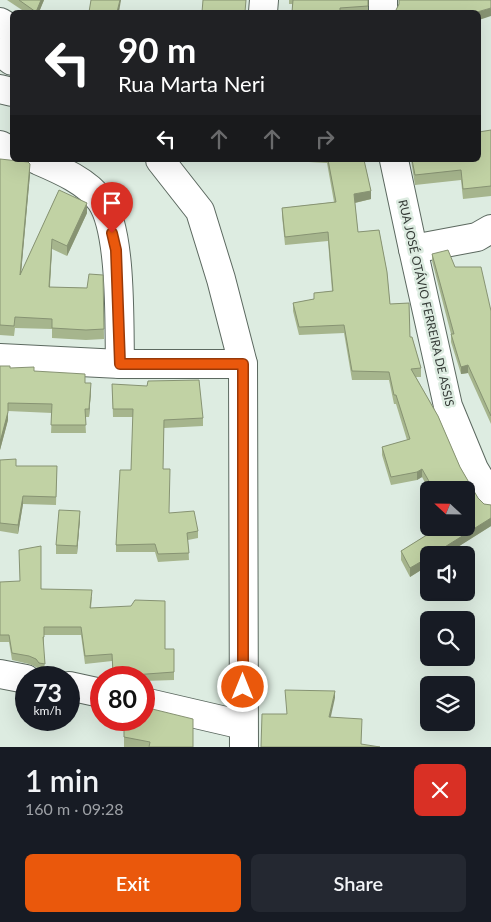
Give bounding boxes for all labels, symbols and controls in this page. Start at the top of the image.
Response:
text: 90 m [118,28,196,70]
icon: left [35,30,100,95]
text: Rua Marta Neri [118,70,265,97]
icon: left [152,125,180,153]
icon: ahead [205,125,233,153]
icon: ahead [258,125,286,153]
icon: right [311,125,339,153]
pin [91,182,133,233]
icon: arrive [98,189,126,217]
street label: RUA JOSÉ OTÁVIO FERREIRA DE ASSIS [395,198,458,408]
north arrow [420,481,475,536]
map controls [420,481,475,731]
button: sound [420,546,475,601]
button: search [420,611,475,666]
position arrow [216,660,268,712]
speed limit sign: 80 [90,666,155,731]
button: layers [420,676,475,731]
text: 73 [33,677,62,707]
text: km/h [33,703,62,718]
text: 1 min [25,762,99,798]
button: close [414,764,466,816]
text: 160 m · 09:28 [25,799,124,818]
button: Exit [25,854,241,912]
button: Share [251,854,466,912]

